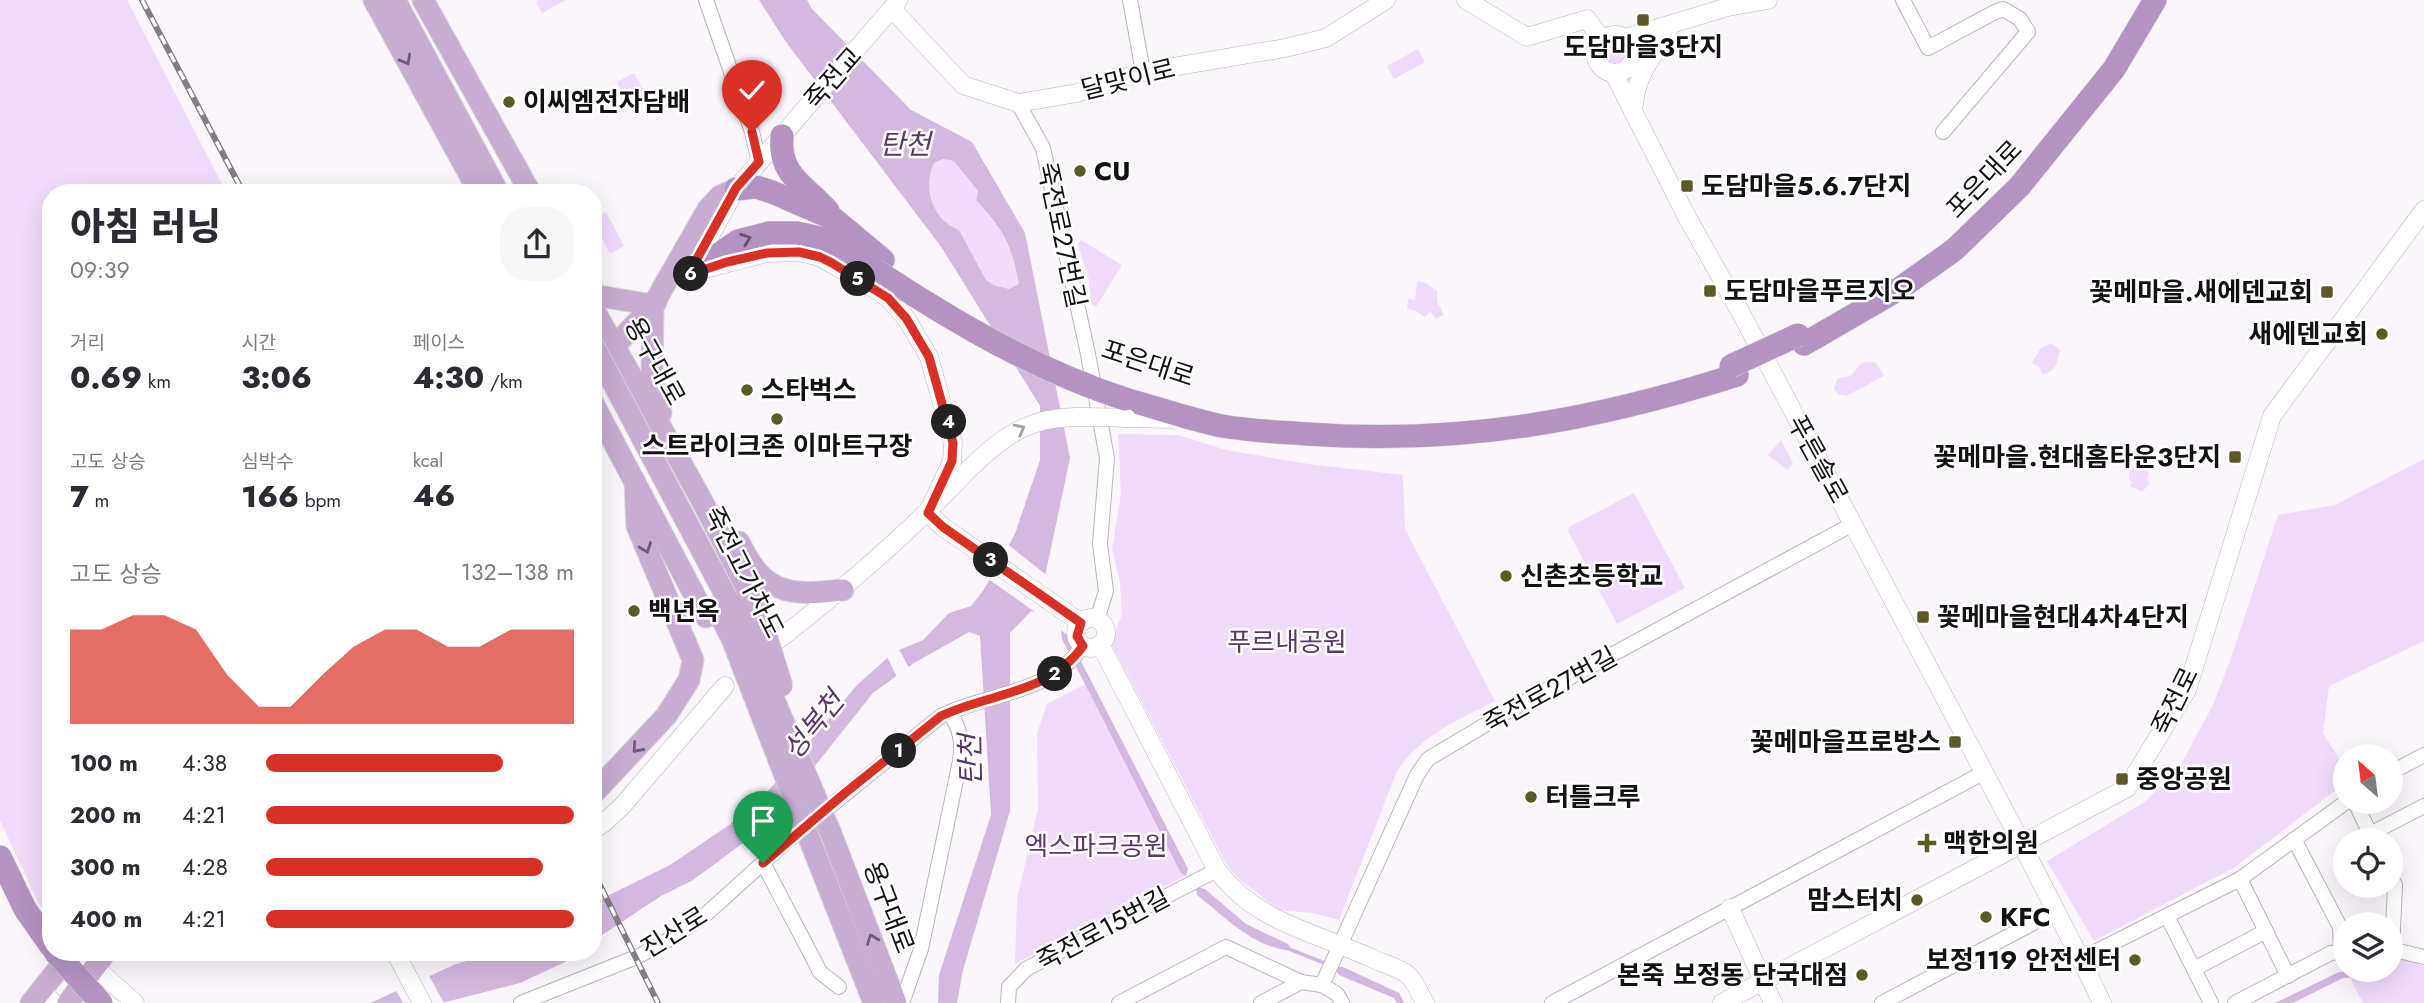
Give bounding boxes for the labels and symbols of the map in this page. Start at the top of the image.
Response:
marker: 도담마을3단지 [1635,12,1651,28]
place label: 도담마을3단지 [1563,28,1723,66]
street label: 죽전교 [795,38,871,118]
street label: 달맞이로 [1077,49,1179,109]
one-way arrow [398,53,411,65]
pin [722,60,782,132]
place label: 이씨엠전자담배 [523,83,690,121]
marker: 이씨엠전자담배 [501,94,517,110]
water label: 탄천 [879,124,934,165]
street label: 포은대로 [1937,131,2031,227]
place label: CU [1094,152,1130,190]
street label: 죽전로27번길 [1028,159,1096,311]
marker: CU [1072,163,1088,179]
place label: 도담마을5.6.7단지 [1701,167,1911,205]
marker: 도담마을5.6.7단지 [1679,178,1695,194]
one-way arrow [739,233,751,247]
pin: 6 [674,256,708,292]
pin: 5 [840,262,876,296]
place label: 도담마을푸르지오 [1724,272,1915,310]
place label: 꽃메마을.새에덴교회 [2089,273,2313,311]
marker: 도담마을푸르지오 [1702,283,1718,299]
marker: 꽃메마을.새에덴교회 [2319,284,2335,300]
street label: 용구대로 [615,310,695,412]
place label: 새에덴교회 [2248,315,2368,353]
marker: 새에덴교회 [2374,326,2390,342]
street label: 포은대로 [1097,330,1199,396]
place label: 스타벅스 [761,371,857,409]
marker: 스타벅스 [739,382,755,398]
pin: 4 [932,404,967,440]
street label: 푸른솔로 [1778,408,1858,510]
marker: 스트라이크존 이마트구장 [769,411,785,427]
one-way arrow [1012,424,1025,438]
place label: 스트라이크존 이마트구장 [642,427,913,465]
place label: 꽃메마을.현대홈타운3단지 [1933,438,2221,476]
marker: 꽃메마을.현대홈타운3단지 [2227,449,2243,465]
street label: 죽전고가차도 [694,499,794,645]
one-way arrow [637,542,651,554]
pin: 3 [974,542,1009,578]
place label: 신촌초등학교 [1520,557,1664,595]
marker: 신촌초등학교 [1498,568,1514,584]
place label: 백년옥 [648,592,720,630]
place label: 꽃메마을현대4차4단지 [1937,598,2189,636]
marker: 백년옥 [626,603,642,619]
marker: 꽃메마을현대4차4단지 [1915,609,1931,625]
park label: 푸르내공원 [1227,623,1347,661]
street label: 죽전로27번길 [1476,637,1624,743]
pin: 2 [1038,656,1072,692]
street label: 죽전로 [2142,660,2208,742]
water label: 성복천 [773,680,856,768]
place label: 꽃메마을프로방스 [1750,723,1941,761]
water label: 탄천 [949,731,991,786]
pin: 1 [881,734,916,768]
marker: 꽃메마을프로방스 [1947,734,1963,750]
one-way arrow [633,740,645,753]
north arrow [2333,744,2403,814]
place label: 중앙공원 [2136,760,2232,798]
marker: 중앙공원 [2114,771,2130,787]
place label: 터틀크루 [1545,778,1641,816]
marker: 터틀크루 [1523,789,1539,805]
pin [733,791,793,863]
place label: 맥한의원 [1943,824,2039,862]
park label: 엑스파크공원 [1024,827,1168,865]
marker: 맥한의원 [1917,833,1937,853]
street label: 용구대로 [854,856,924,958]
street label: 죽전로15번길 [1030,878,1176,980]
place label: 맘스터치 [1807,881,1903,919]
marker: 맘스터치 [1909,892,1925,908]
street label: 진산로 [634,897,714,967]
place label: KFC [2000,898,2051,936]
marker: KFC [1978,909,1994,925]
one-way arrow [866,934,880,946]
place label: 보정119 안전센터 [1926,941,2121,979]
marker: 보정119 안전센터 [2127,952,2143,968]
place label: 본죽 보정동 단국대점 [1617,956,1848,994]
marker: 본죽 보정동 단국대점 [1854,967,1870,983]

